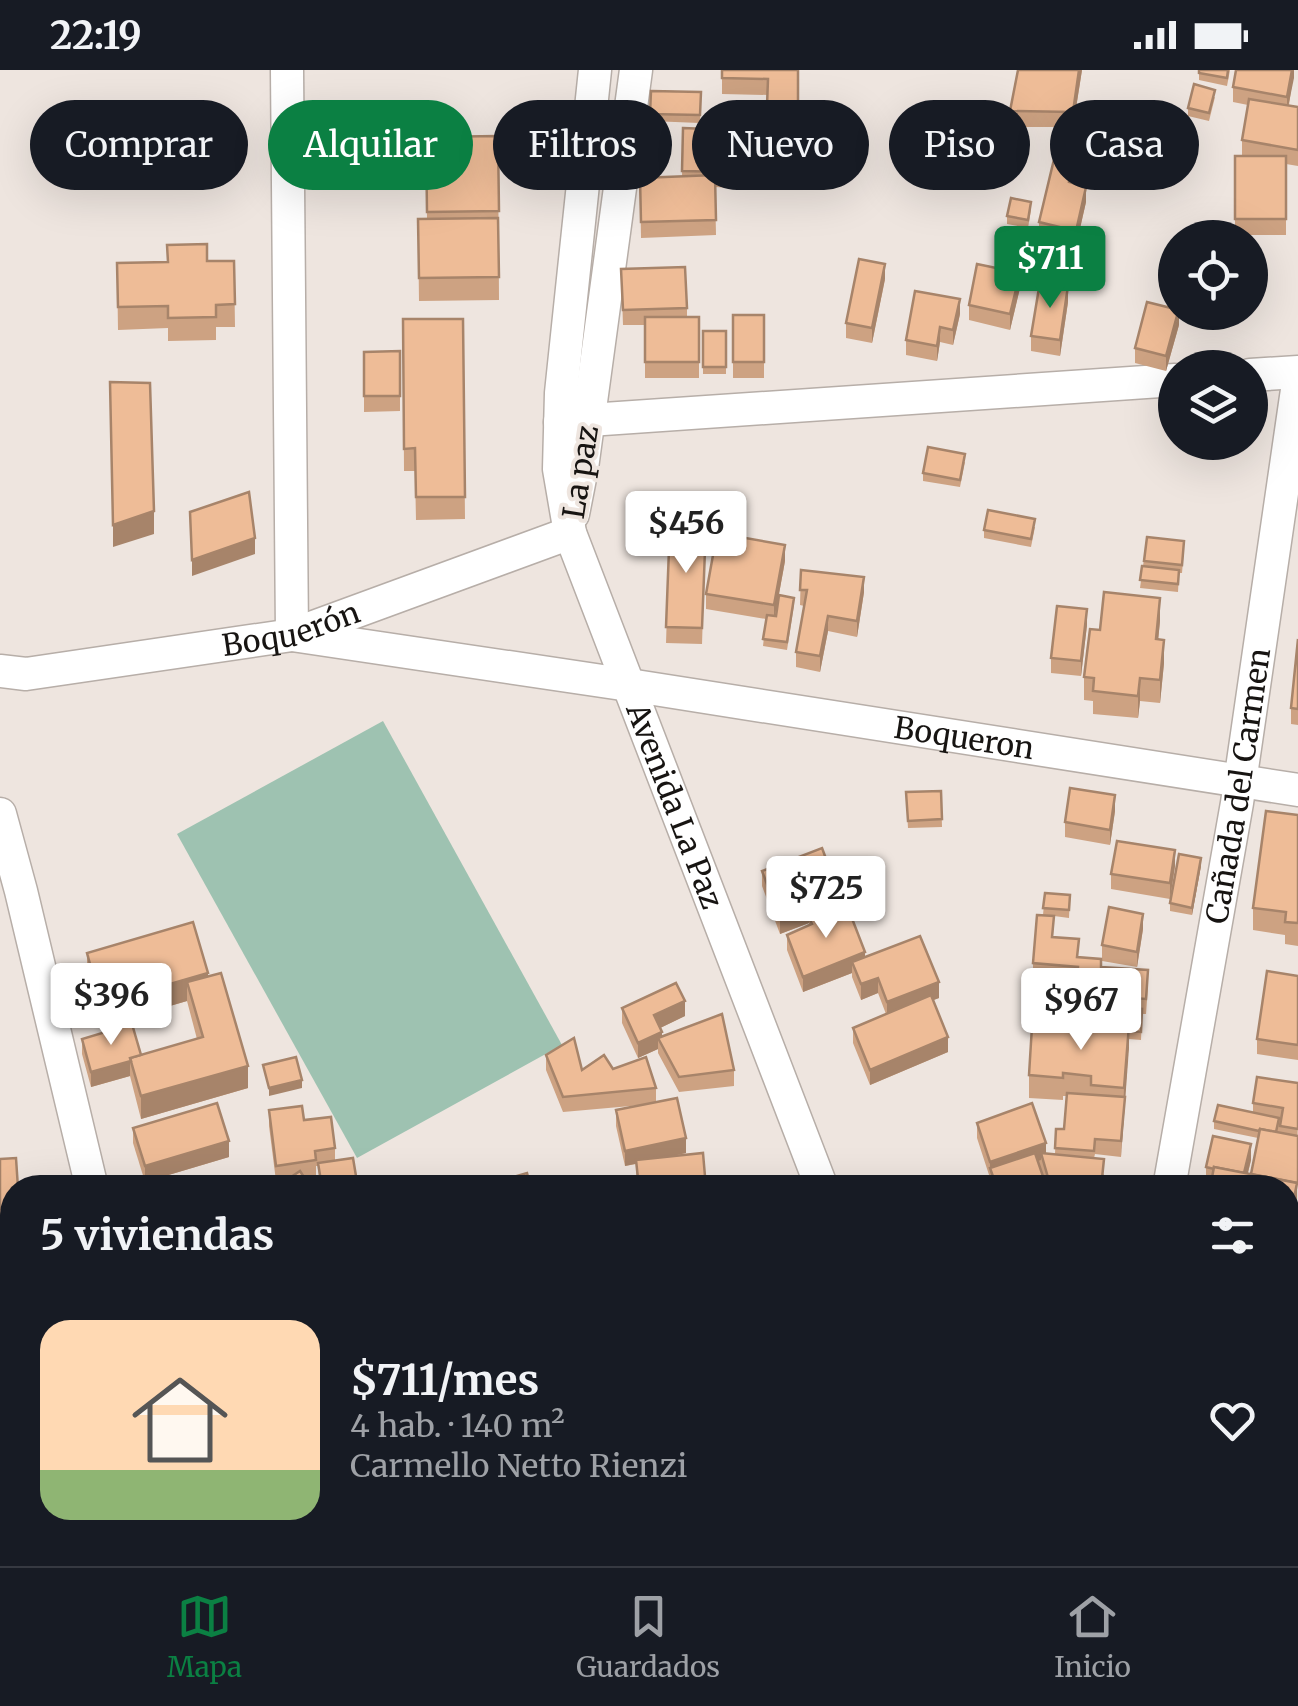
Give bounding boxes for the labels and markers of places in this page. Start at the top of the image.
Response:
pin: $711 [991,226,1109,311]
pin: $456 [627,491,745,576]
pin: $725 [767,856,885,941]
pin: $396 [52,963,170,1048]
pin: $967 [1022,968,1140,1053]

